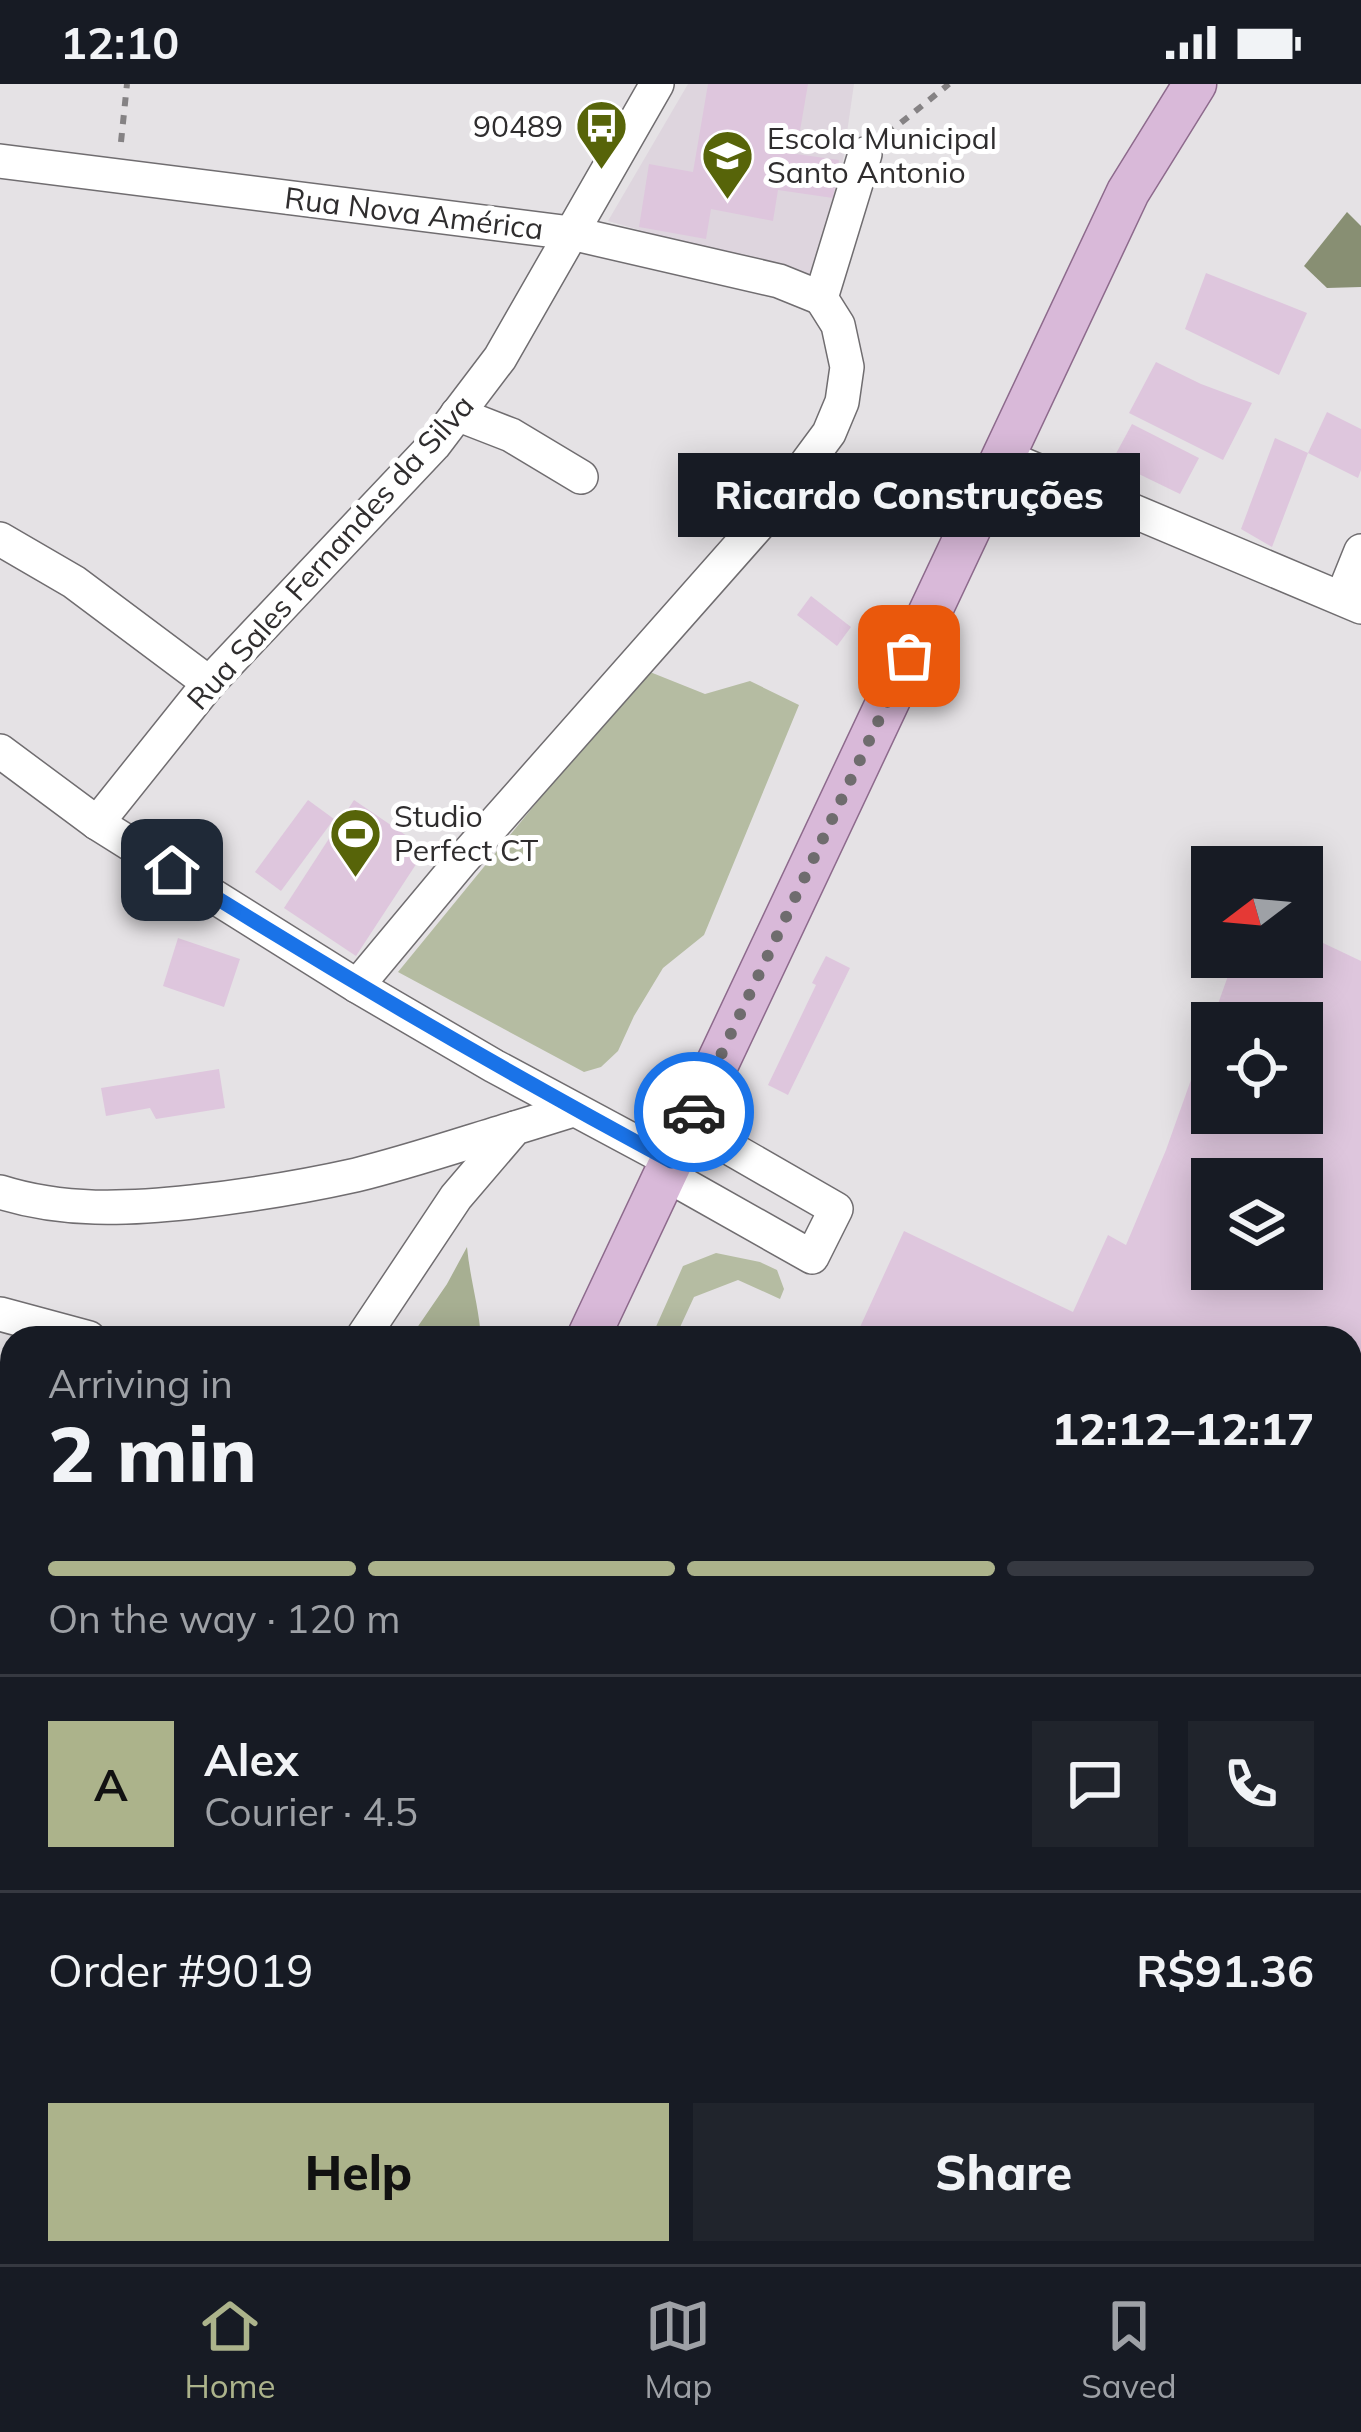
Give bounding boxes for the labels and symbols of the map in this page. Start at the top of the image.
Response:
bus stop icon: 90489 [574,98,630,172]
place label: 90489 [473,107,563,145]
place label: Escola Municipal Santo Antonio [767,119,997,191]
school or university icon: Escola Municipal Santo Antonio [700,127,756,201]
street label: Rua Nova América [283,178,545,248]
street label: Rua Sales Fernandes da Silva [178,387,482,717]
callout: Ricardo Construções [678,452,1140,536]
pin [858,605,960,707]
place label: Studio Perfect CT [394,797,538,869]
sports icon: Studio Perfect CT [327,805,383,879]
pin [121,819,223,921]
north arrow [1191,846,1323,978]
courier [634,1052,754,1172]

